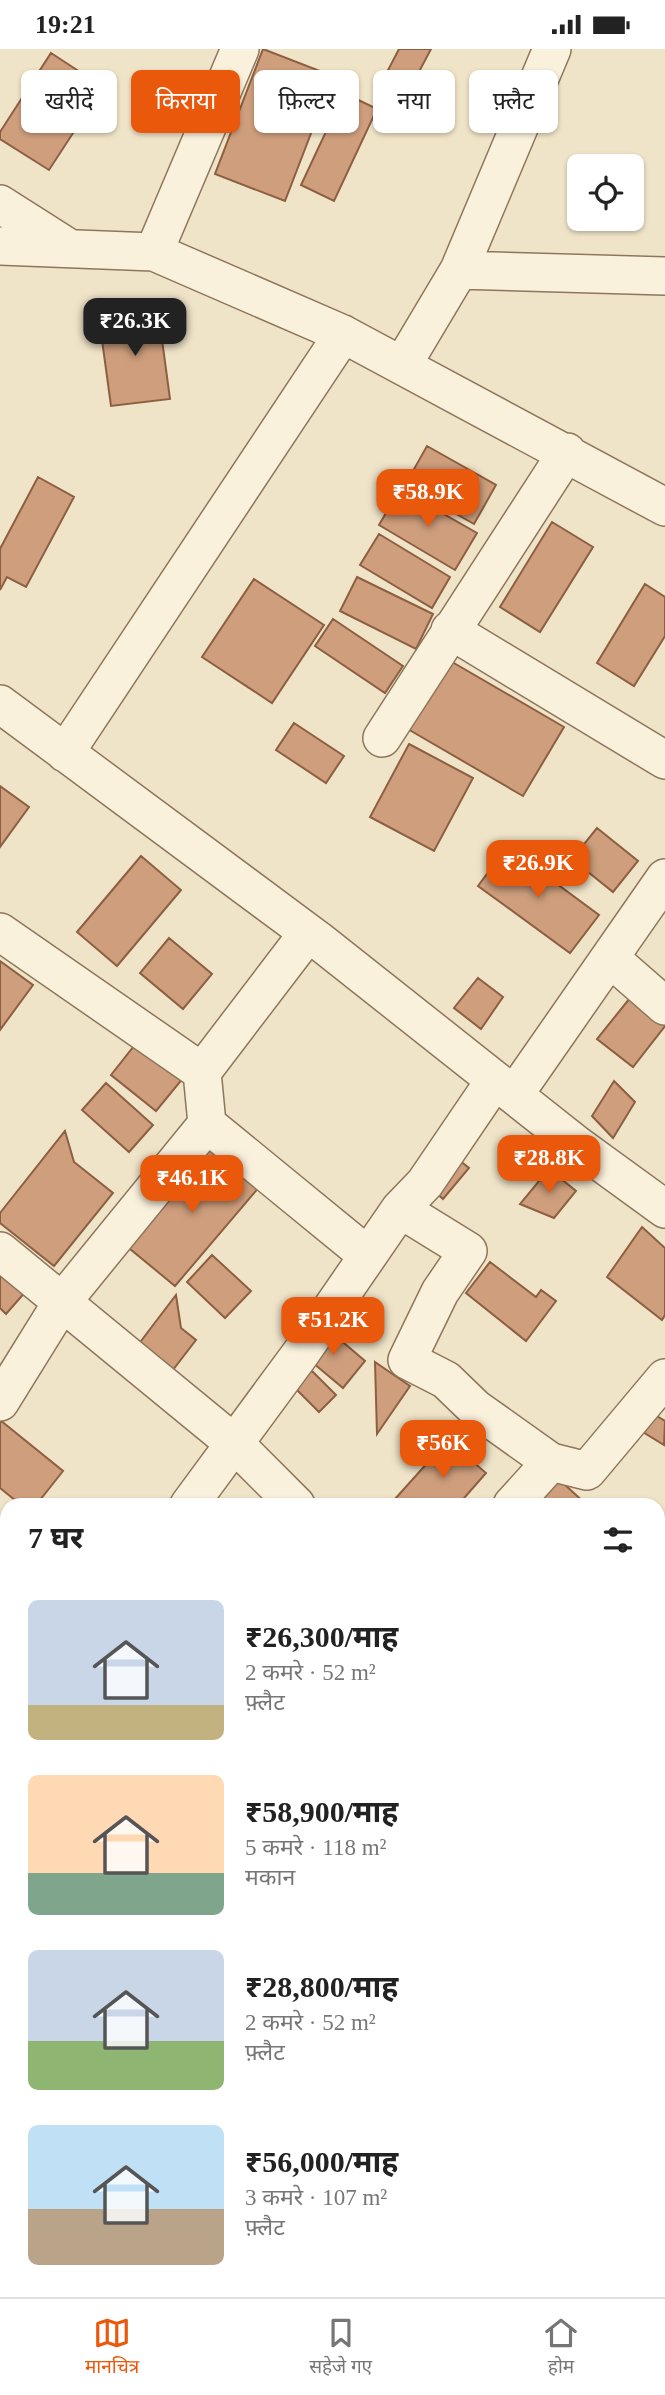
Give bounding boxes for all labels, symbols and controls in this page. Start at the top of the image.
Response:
text: 19:21 [35,10,96,39]
chip: खरीदें [21,70,117,133]
chip: किराया [131,70,240,133]
chip: फ़िल्टर [254,70,359,133]
chip: नया [373,70,455,133]
chip: फ़्लैट [469,70,558,133]
map controls [567,154,644,231]
button: locate [567,154,644,231]
pin: ₹26.3K [78,299,192,358]
text: ₹26.3K [99,308,171,333]
pin: ₹58.9K [371,469,485,529]
text: ₹58.9K [392,479,464,504]
pin: ₹26.9K [481,841,595,900]
text: ₹26.9K [502,850,574,875]
pin: ₹28.8K [492,1135,606,1195]
text: ₹28.8K [513,1145,585,1170]
pin: ₹46.1K [135,1155,249,1215]
text: ₹46.1K [156,1165,228,1190]
pin: ₹51.2K [276,1297,390,1357]
text: ₹51.2K [297,1307,369,1332]
pin: ₹56K [402,1421,484,1480]
text: ₹56K [416,1430,470,1455]
text: 7 घर [28,1521,83,1554]
icon: filters [599,1521,637,1559]
text: ₹26,300/माह [245,1620,398,1653]
icon: home [84,1628,168,1712]
text: 2 कमरे · 52 m² [245,1660,376,1685]
text: फ़्लैट [245,1690,285,1715]
text: ₹58,900/माह [245,1795,398,1828]
icon: home [84,1803,168,1887]
text: 5 कमरे · 118 m² [245,1835,386,1860]
text: मकान [245,1865,295,1890]
text: ₹28,800/माह [245,1970,398,2003]
icon: home [84,1978,168,2062]
text: 2 कमरे · 52 m² [245,2010,376,2035]
text: फ़्लैट [245,2040,285,2065]
text: ₹56,000/माह [245,2145,398,2178]
icon: home [84,2153,168,2237]
text: 3 कमरे · 107 m² [245,2185,387,2210]
text: फ़्लैट [245,2215,285,2240]
tab: मानचित्र [85,2314,139,2381]
tab: सहेजे गए [309,2314,372,2381]
tab: होम [542,2314,580,2381]

